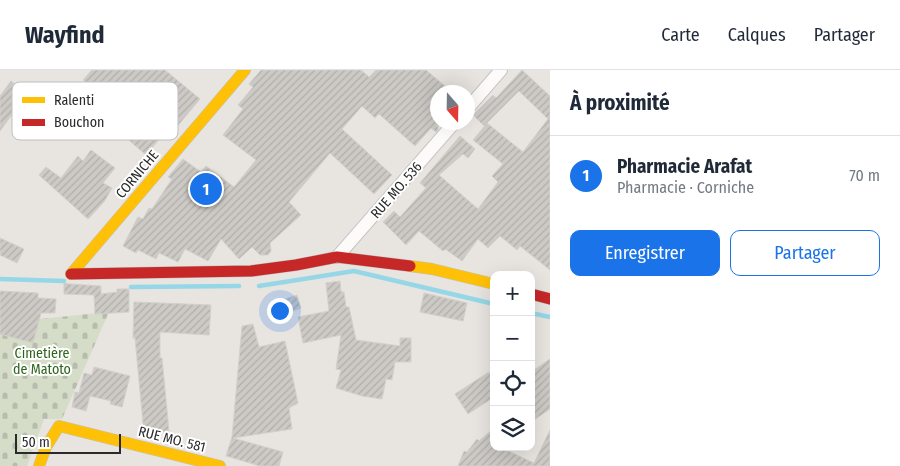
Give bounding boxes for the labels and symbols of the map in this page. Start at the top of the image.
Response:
legend [12,82,178,140]
north arrow [430,85,475,130]
text: Ralenti [54,92,94,109]
text: Bouchon [54,114,104,131]
street label: CORNICHE [112,146,163,202]
street label: RUE MO. 536 [367,158,426,222]
pin: 1 [190,170,222,208]
your location [267,298,293,324]
park label: Cimetière de Matoto [13,345,71,378]
street label: RUE MO. 581 [136,423,207,456]
scale bar [15,431,121,454]

